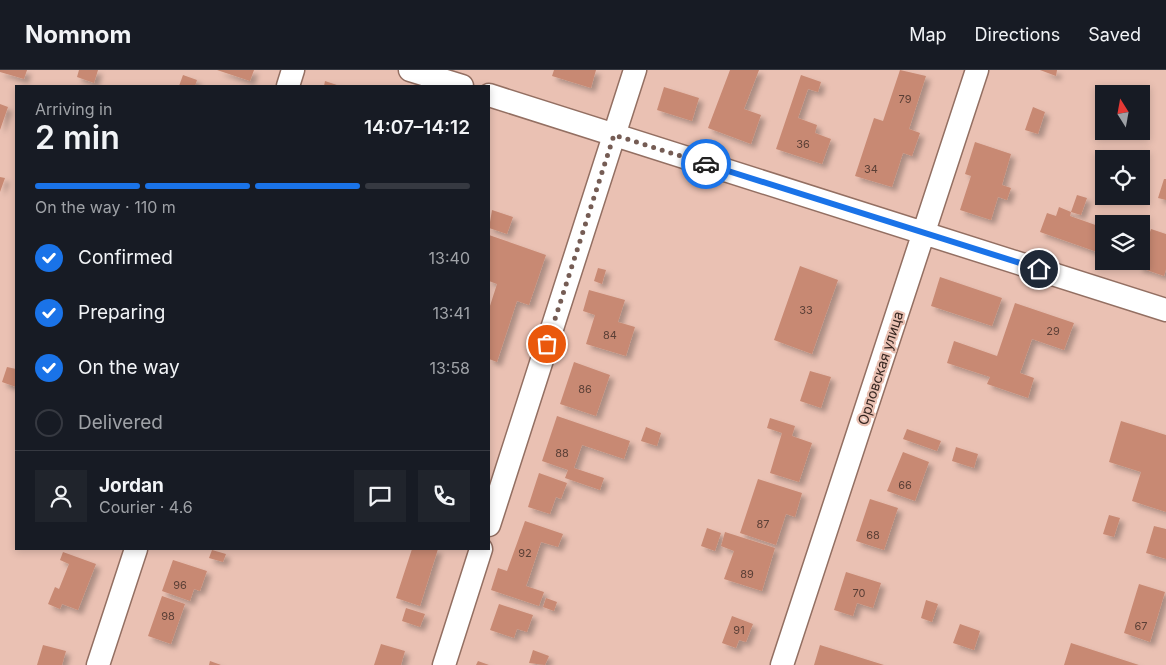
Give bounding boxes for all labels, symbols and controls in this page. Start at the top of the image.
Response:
text: Nomnom [25,20,131,49]
text: Map [909,24,947,45]
text: Directions [975,24,1060,45]
text: Saved [1088,24,1141,45]
north arrow [1095,85,1150,140]
map controls [1095,85,1150,270]
house number: 79 [899,92,912,106]
text: Arriving in [35,99,112,119]
text: 14:07–14:12 [364,116,470,139]
text: 2 min [35,118,120,157]
house number: 36 [796,137,810,151]
courier [681,139,731,189]
icon: car [692,150,720,178]
button: locate [1095,150,1150,205]
house number: 34 [864,162,878,176]
text: On the way · 110 m [35,197,176,217]
button: layers [1095,215,1150,270]
icon: check [35,244,63,272]
text: Confirmed [78,246,173,269]
text: 13:40 [429,248,470,268]
pin [1018,248,1060,290]
icon: home [1025,255,1053,283]
icon: check [35,299,63,327]
text: Preparing [78,301,165,324]
text: 13:41 [432,303,470,323]
house number: 33 [799,303,813,317]
street label: Орловская улица [854,309,906,427]
pin [526,323,568,365]
house number: 29 [1046,324,1060,338]
house number: 84 [603,328,617,342]
icon: bag [533,330,561,358]
icon: check [35,354,63,382]
text: On the way [78,356,180,379]
text: 13:58 [429,358,470,378]
house number: 86 [578,382,592,396]
text: Delivered [78,411,163,434]
house number: 88 [555,446,569,460]
button: person [35,470,87,522]
button: chat [354,470,406,522]
button: phone [418,470,470,522]
text: Jordan [99,474,164,497]
house number: 66 [898,478,912,492]
text: Courier · 4.6 [99,497,193,517]
house number: 87 [756,517,770,531]
house number: 68 [866,528,880,542]
house number: 92 [518,546,532,560]
house number: 89 [740,567,754,581]
house number: 96 [173,578,187,592]
house number: 70 [853,586,866,600]
house number: 98 [161,609,175,623]
house number: 67 [1134,619,1148,633]
house number: 91 [733,623,745,637]

